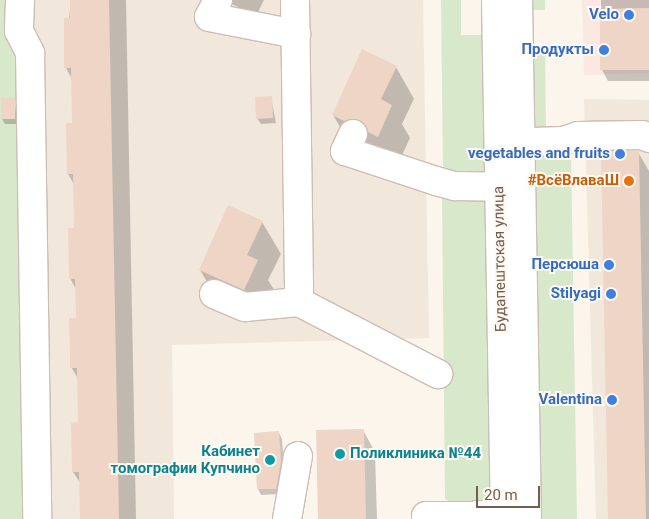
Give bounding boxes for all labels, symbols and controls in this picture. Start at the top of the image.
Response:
place label: Velo [589,6,619,24]
marker: Velo [623,9,635,21]
place label: Продукты [521,41,594,59]
marker: Продукты [598,44,610,56]
place label: vegetables and fruits [468,145,610,163]
marker: vegetables and fruits [614,148,626,160]
place label: #ВсёВлаваШ [528,172,619,190]
marker: #ВсёВлаваШ [623,175,635,187]
street label: Будапештская улица [490,186,510,332]
place label: Персюша [531,256,599,274]
marker: Персюша [603,259,615,271]
place label: Stilyagi [551,285,601,303]
marker: Stilyagi [605,288,617,300]
place label: Valentina [539,391,602,409]
marker: Valentina [606,394,618,406]
place label: Кабинет томографии Купчино [111,442,260,477]
place label: Поликлиника №44 [350,445,481,463]
marker: Поликлиника №44 [334,448,346,460]
marker: Кабинет томографии Купчино [264,454,276,466]
scale bar [479,476,543,508]
text: 20 m [484,486,518,504]

